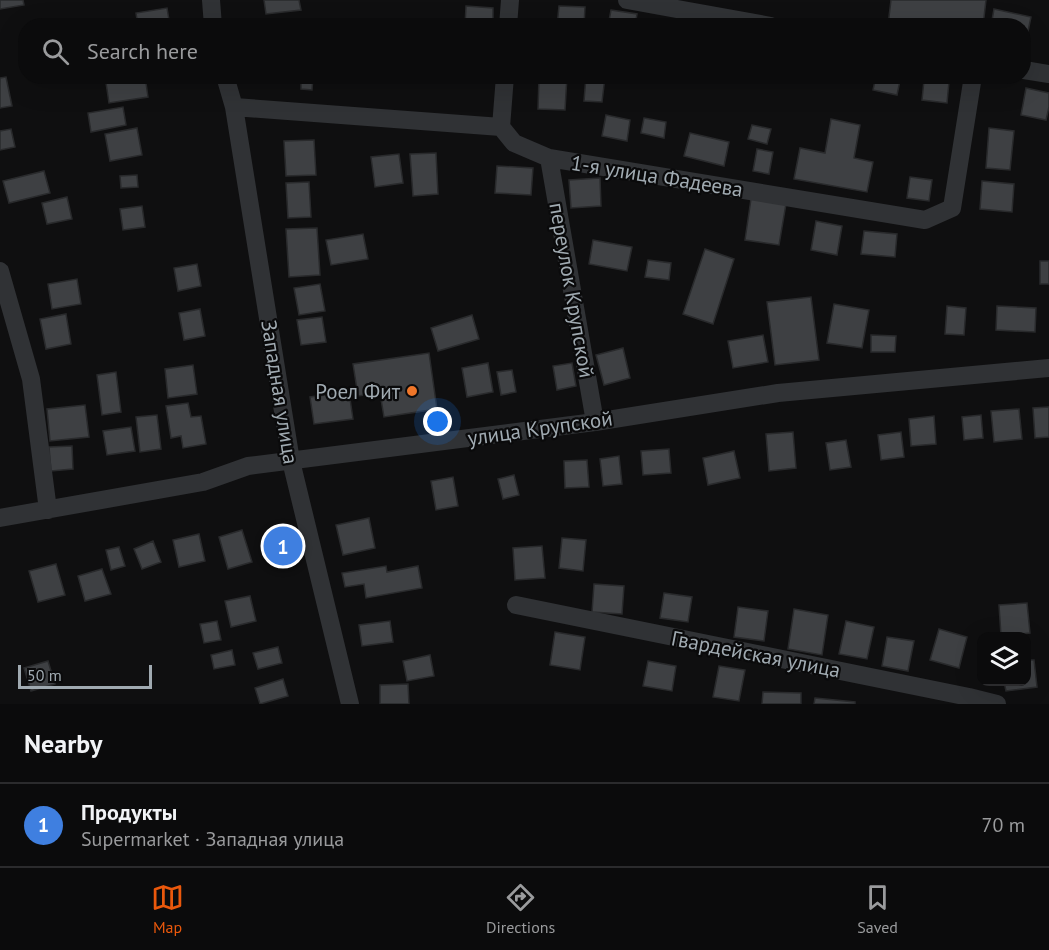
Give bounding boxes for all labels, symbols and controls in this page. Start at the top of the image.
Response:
search box [18,18,1031,84]
icon: search [39,35,72,68]
text: Search here [87,37,198,65]
street label: 1-я улица Фадеева [569,149,745,203]
street label: переулок Крупской [543,200,601,380]
street label: Западная улица [255,318,305,466]
place label: Роел Фит [315,378,401,405]
marker: Роел Фит [405,384,419,398]
street label: улица Крупской [466,404,614,452]
your location [423,407,452,436]
pin: 1 [264,524,302,568]
street label: Гвардейская улица [669,624,843,684]
map controls [977,632,1031,686]
button: layers [977,632,1031,686]
scale bar [18,662,152,690]
text: 50 m [27,665,62,685]
text: Nearby [24,727,102,760]
text: Продукты [81,798,177,826]
text: 1 [38,812,49,838]
text: 70 m [982,812,1025,838]
text: Supermarket · Западная улица [81,826,344,852]
tab: Map [151,881,184,937]
tab: Directions [486,881,555,937]
tab: Saved [857,881,898,937]

